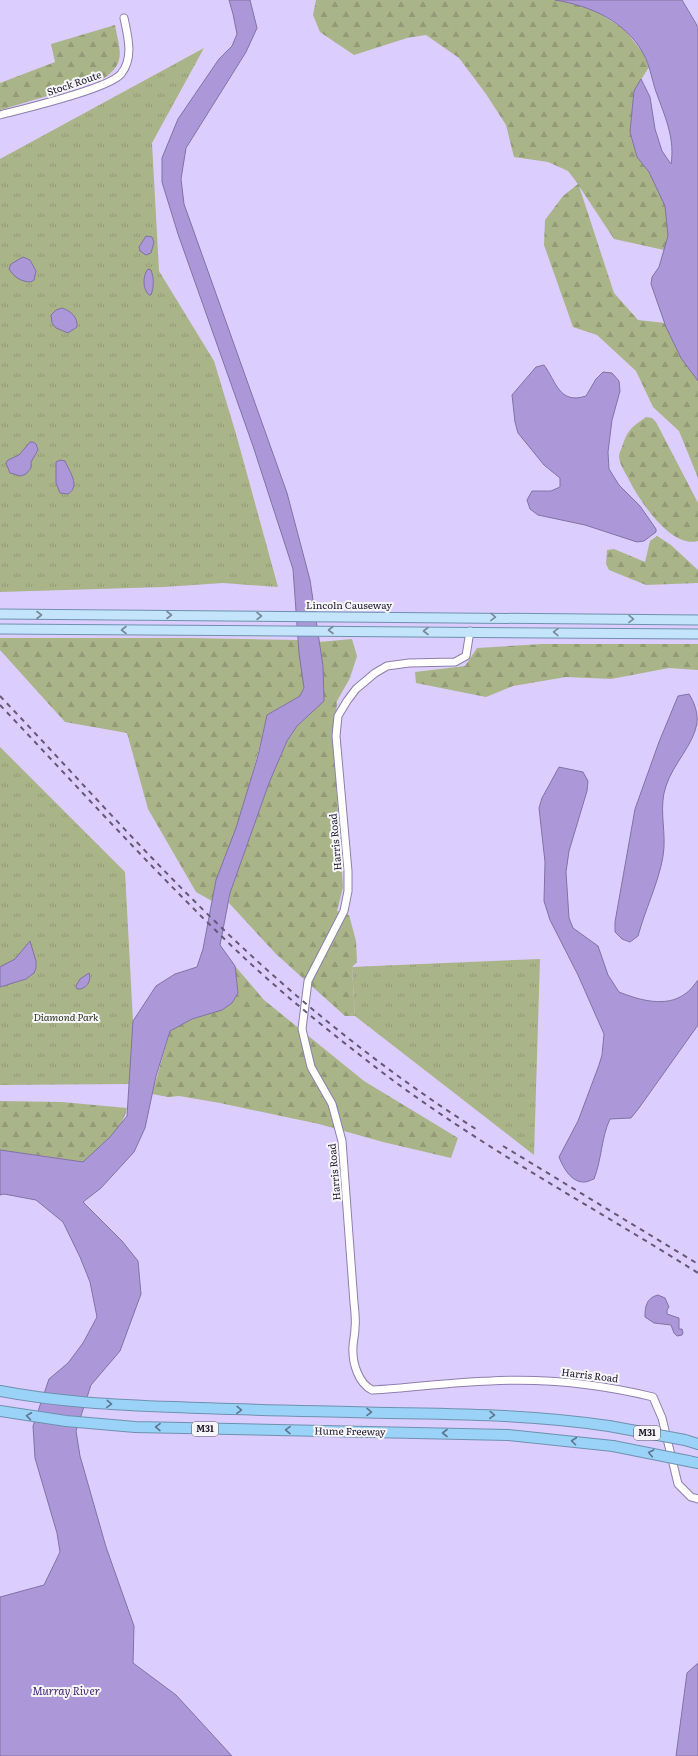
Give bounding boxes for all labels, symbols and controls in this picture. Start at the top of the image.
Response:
street label: Stock Route [45,66,103,99]
street label: Lincoln Causeway [306,597,392,612]
one-way arrow [36,611,42,619]
one-way arrow [166,611,172,619]
one-way arrow [256,612,262,620]
one-way arrow [490,613,496,622]
one-way arrow [628,615,634,623]
one-way arrow [121,626,127,634]
one-way arrow [328,626,334,634]
one-way arrow [423,627,429,635]
one-way arrow [553,628,559,636]
street label: Harris Road [325,813,344,871]
park label: Diamond Park [33,1009,99,1024]
street label: Harris Road [324,1143,343,1201]
street label: Harris Road [561,1364,619,1385]
one-way arrow [106,1399,112,1408]
one-way arrow [236,1405,242,1414]
one-way arrow [366,1408,372,1416]
one-way arrow [489,1411,495,1419]
one-way arrow [26,1412,32,1421]
road number: M31 [192,1422,218,1436]
street label: Hume Freeway [314,1422,386,1439]
one-way arrow [155,1423,161,1432]
one-way arrow [285,1426,291,1434]
road number: M31 [634,1426,660,1440]
one-way arrow [442,1429,448,1437]
one-way arrow [571,1437,577,1446]
one-way arrow [647,1450,654,1458]
water label: Murray River [32,1682,100,1698]

